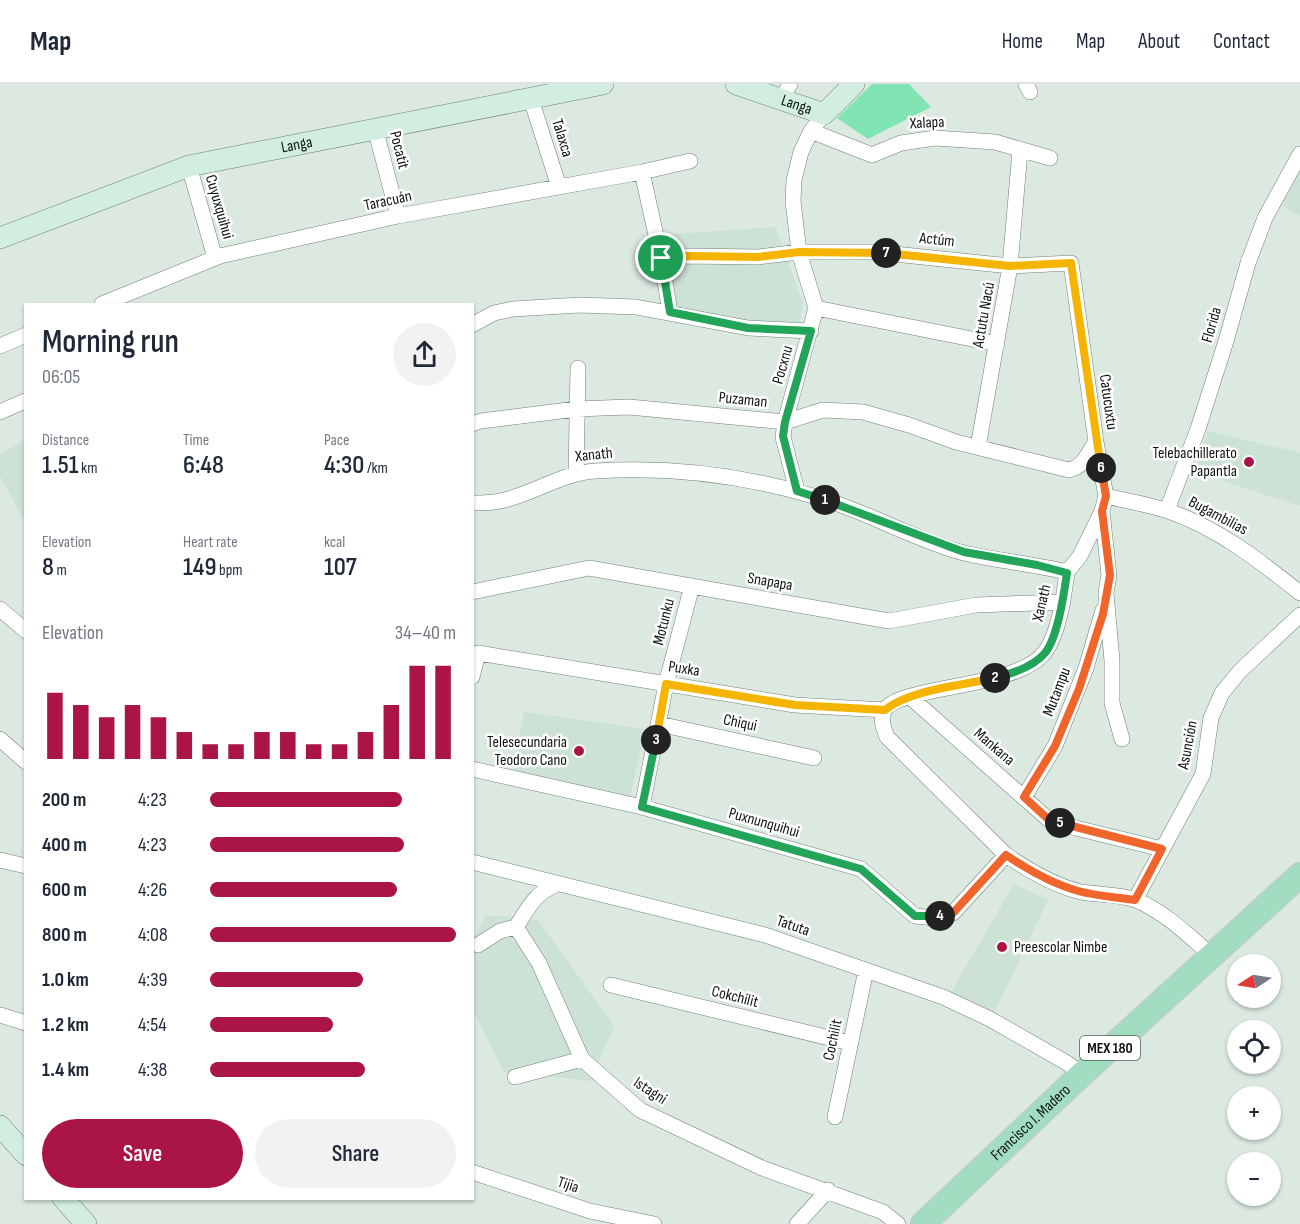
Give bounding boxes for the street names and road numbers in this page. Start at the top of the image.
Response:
street label: Langa [779,91,814,119]
street label: Xalapa [908,113,945,133]
street label: Talaxca [547,117,577,159]
street label: Pocatit [385,129,413,171]
street label: Langa [279,132,314,157]
street label: Cuyuxquihui [201,173,237,241]
street label: Taracuán [362,187,414,215]
street label: Actúm [917,229,956,251]
street label: Actutu Nacú [969,281,999,350]
street label: Florida [1198,305,1226,345]
street label: Pocxnu [768,344,798,386]
street label: Catucuxtu [1095,373,1121,431]
street label: Puzaman [718,388,768,412]
street label: Xanath [573,444,614,467]
street label: Bugambilias [1185,493,1251,540]
street label: Snapapa [746,569,794,595]
street label: Xanath [1028,583,1055,624]
street label: Motunku [649,597,679,647]
street label: Puxka [667,657,701,681]
street label: Mutampu [1039,665,1075,719]
street label: Chiqui [721,710,759,736]
street label: Asunción [1174,719,1202,772]
street label: Mankana [970,724,1018,770]
street label: Puxnunquihui [726,804,802,842]
street label: Tatuta [774,911,812,941]
street label: Cokchilit [710,982,760,1012]
street label: Cochilit [819,1018,847,1062]
road number: MEX 180 [1080,1036,1140,1060]
street label: Istagni [630,1073,670,1109]
street label: Francisco I. Madero [987,1080,1075,1165]
street label: Tijia [555,1173,581,1197]

